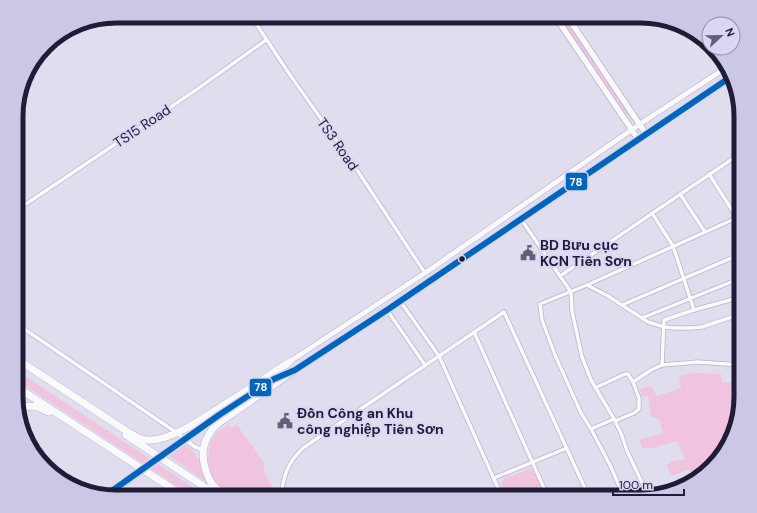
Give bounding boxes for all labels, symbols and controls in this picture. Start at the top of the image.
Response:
north arrow [701,16,741,56]
text: N [722,26,738,39]
street label: TS15 Road [110,100,174,152]
street label: TS3 Road [313,114,363,174]
line badge: 78 [565,172,588,191]
text: 78 [570,175,582,189]
place label: BD Bưu cục KCN Tiên Sơn [540,236,632,270]
public building icon: BD Bưu cục KCN Tiên Sơn [519,244,537,262]
unlabelled marker [457,254,467,264]
line badge: 78 [249,378,272,397]
text: 78 [255,380,267,394]
place label: Đồn Công an Khu công nghiệp Tiên Sơn [297,404,444,438]
public building icon: Đồn Công an Khu công nghiệp Tiên Sơn [276,412,294,430]
scale bar [613,471,684,497]
text: 100 m [619,477,653,493]

